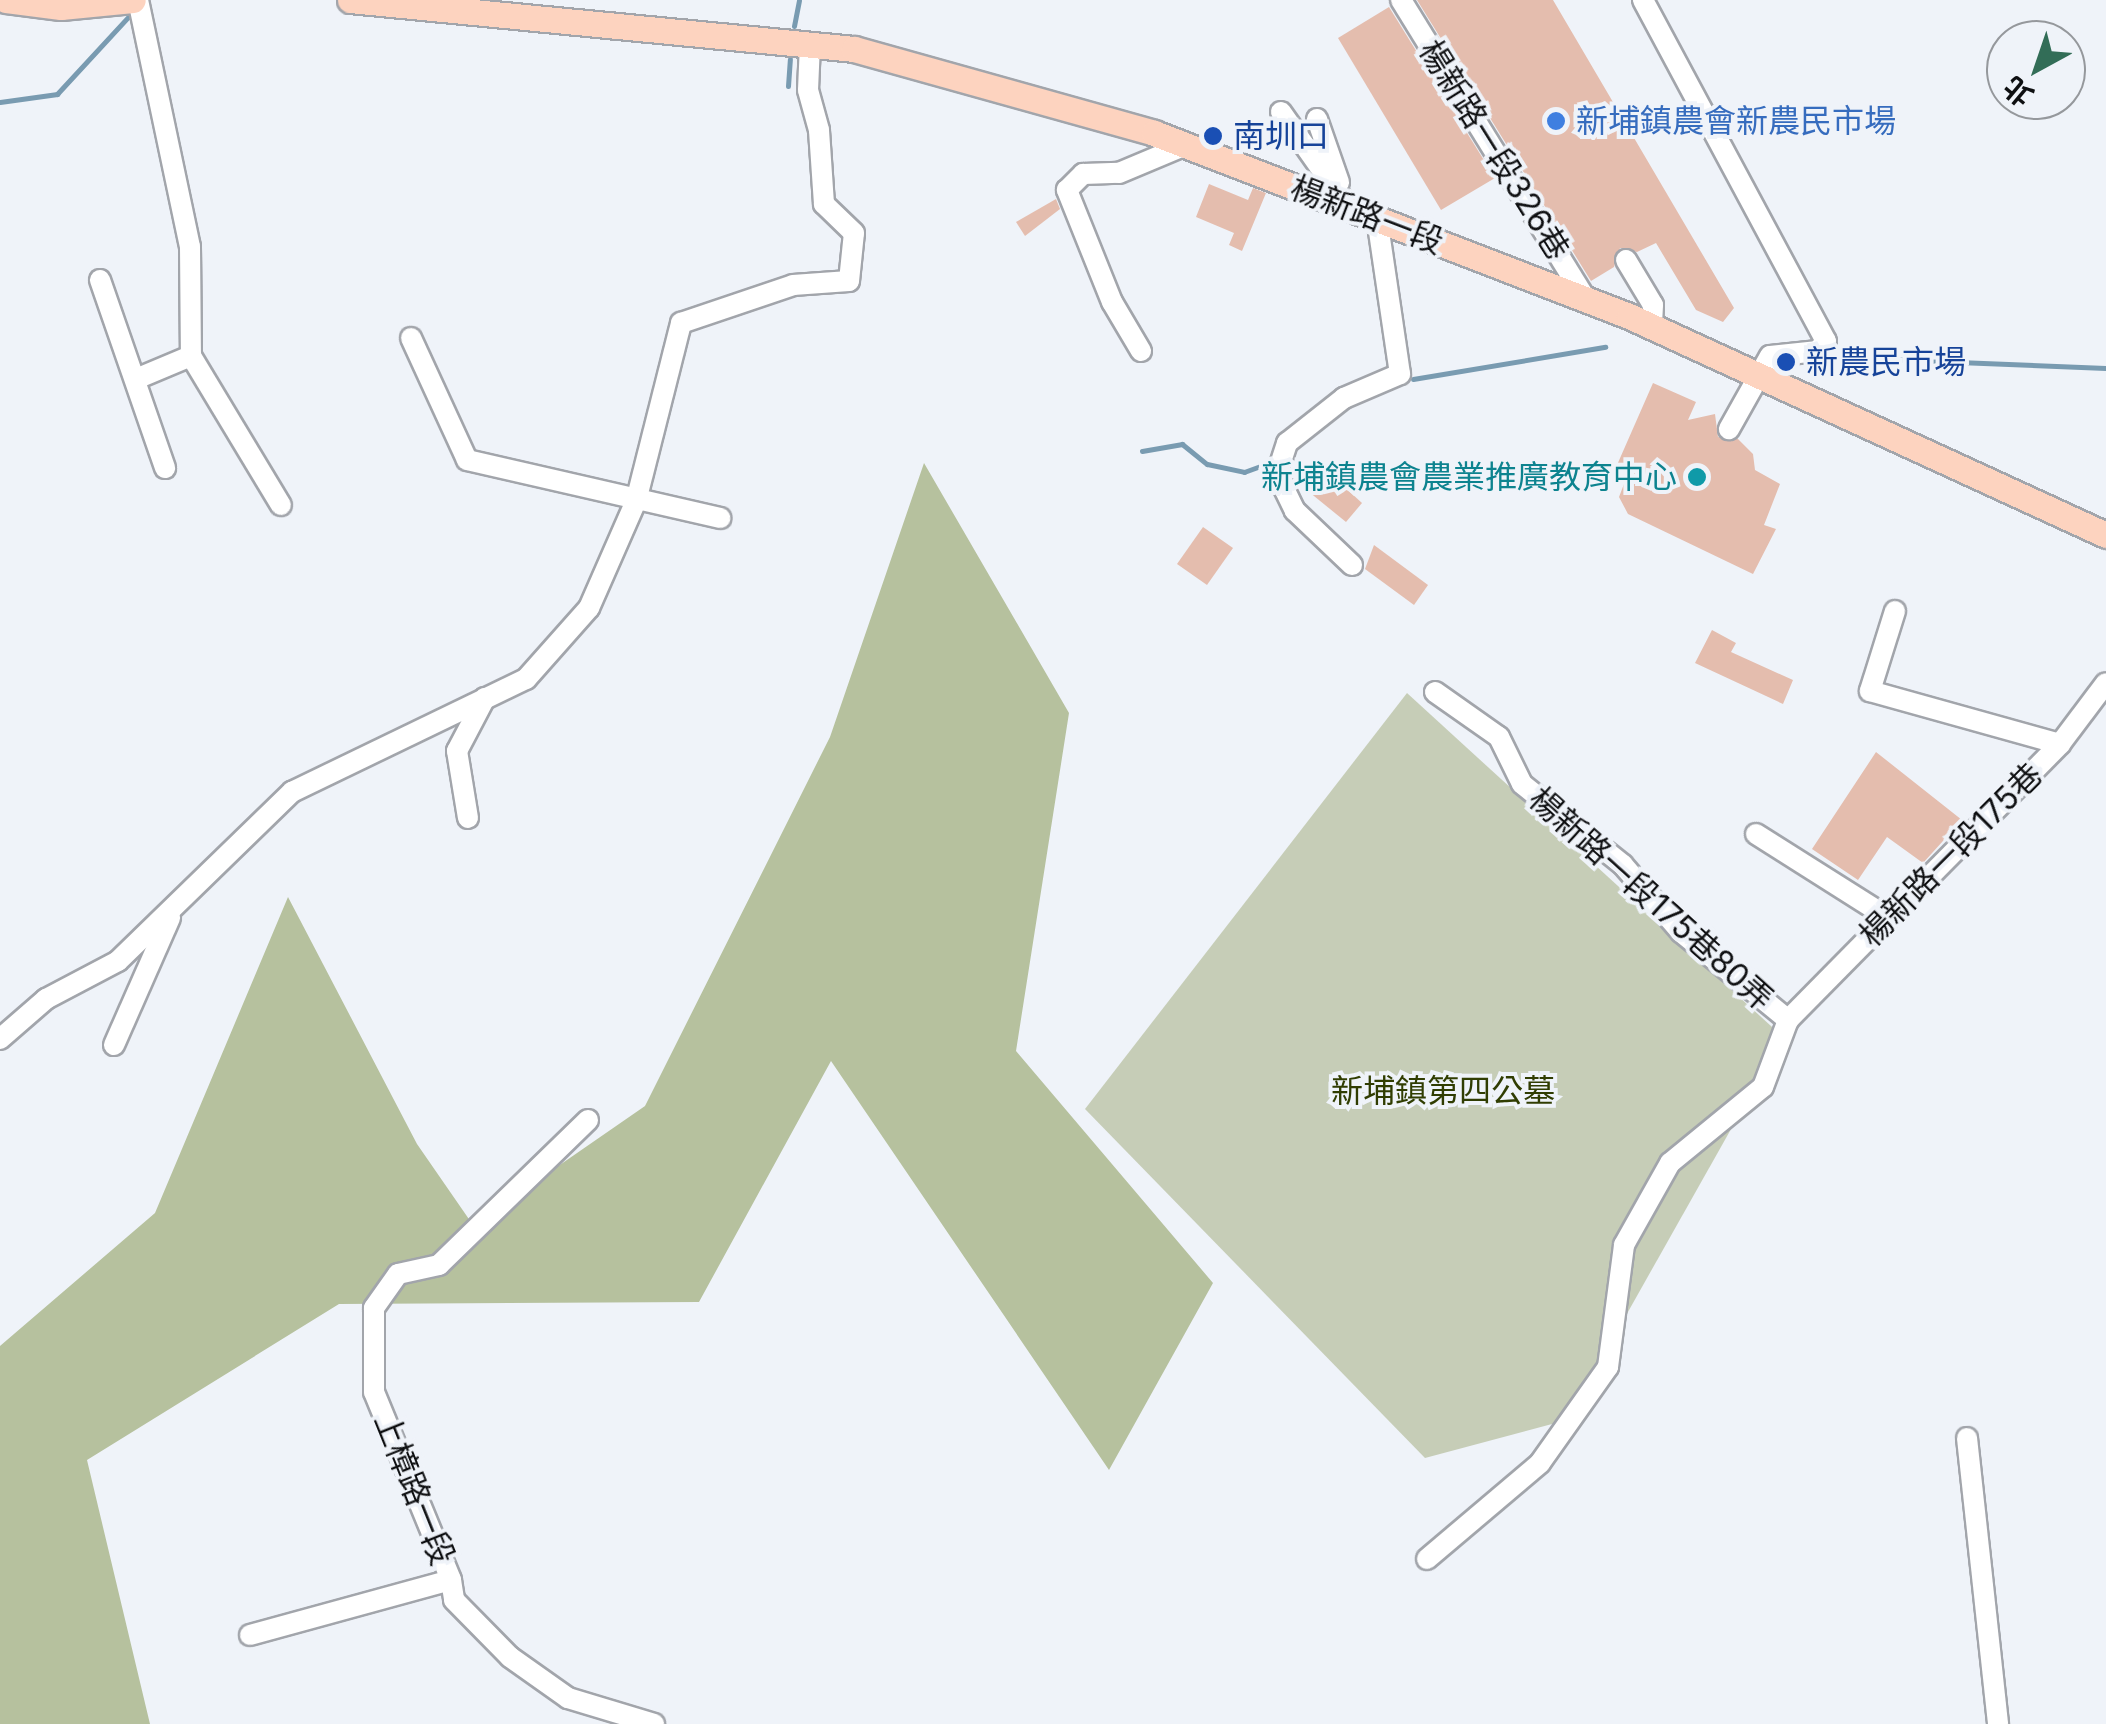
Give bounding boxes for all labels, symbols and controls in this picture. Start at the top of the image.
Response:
north arrow [1986,20,2086,120]
street label: 楊新路一段326巷 [1411,33,1577,267]
text: 北 [1996,69,2040,113]
place label: 新埔鎮農會新農民市場 [1576,102,1896,140]
marker: 新埔鎮農會新農民市場 [1545,110,1567,132]
place label: 南圳口 [1233,117,1329,155]
marker: 南圳口 [1202,125,1224,147]
street label: 楊新路一段 [1285,168,1449,262]
place label: 新農民市場 [1806,343,1966,381]
marker: 新農民市場 [1775,351,1797,373]
place label: 新埔鎮農會農業推廣教育中心 [1261,458,1677,496]
marker: 新埔鎮農會農業推廣教育中心 [1686,466,1708,488]
street label: 楊新路一段175巷 [1852,756,2050,954]
street label: 楊新路一段175巷80弄 [1521,780,1781,1018]
park label: 新埔鎮第四公墓 [1331,1072,1555,1110]
street label: 上樟路一段 [366,1408,462,1570]

